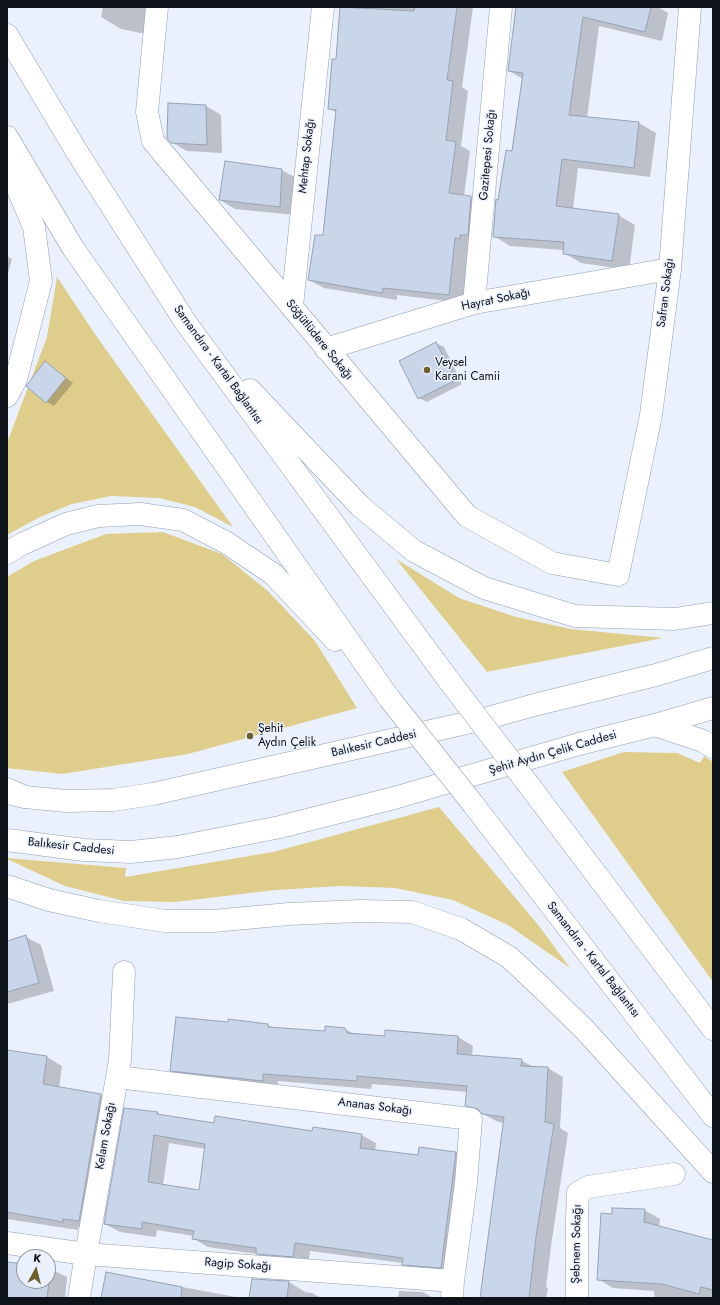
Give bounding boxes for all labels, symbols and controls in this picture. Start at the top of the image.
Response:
street label: Gazitepesi Sokağı [477,109,499,201]
street label: Mehtap Sokağı [296,118,318,194]
street label: Safran Sokağı [655,258,677,328]
street label: Hayrat Sokağı [460,286,532,314]
street label: Söğütlüdere Sokağı [282,297,356,383]
street label: Samandıra - Kartal Bağlantısı [170,303,266,427]
place label: Veysel Karani Camii [435,356,500,384]
marker: Veysel Karani Camii [422,365,432,375]
place label: Şehit Aydın Çelik [258,722,316,750]
street label: Balıkesir Caddesi [330,727,418,761]
street label: Şehit Aydın Çelik Caddesi [488,728,618,778]
marker: Şehit Aydın Çelik [245,731,255,741]
street label: Balıkesir Caddesi [27,835,115,859]
street label: Samandıra - Kartal Bağlantısı [543,899,643,1021]
street label: Ananas Sokağı [337,1095,413,1119]
street label: Kelam Sokağı [93,1101,119,1171]
street label: Şebnem Sokağı [569,1204,585,1284]
north arrow [16,1249,56,1289]
text: K [33,1250,42,1266]
street label: Ragip Sokağı [204,1255,272,1275]

